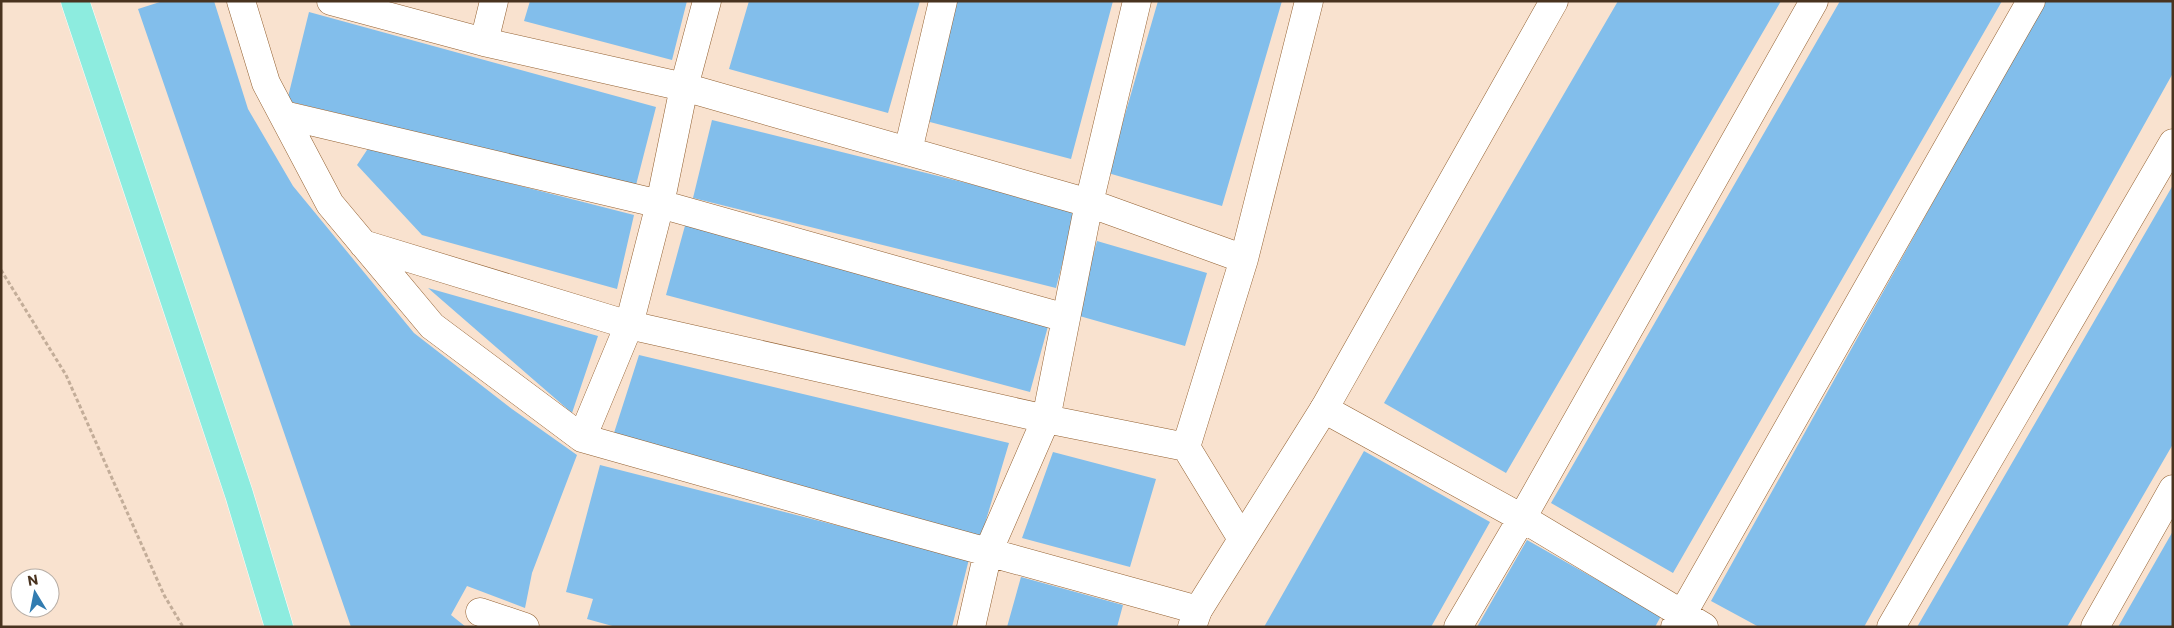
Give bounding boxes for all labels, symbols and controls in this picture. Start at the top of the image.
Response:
north arrow [10,568,60,618]
text: N [26,570,39,589]

